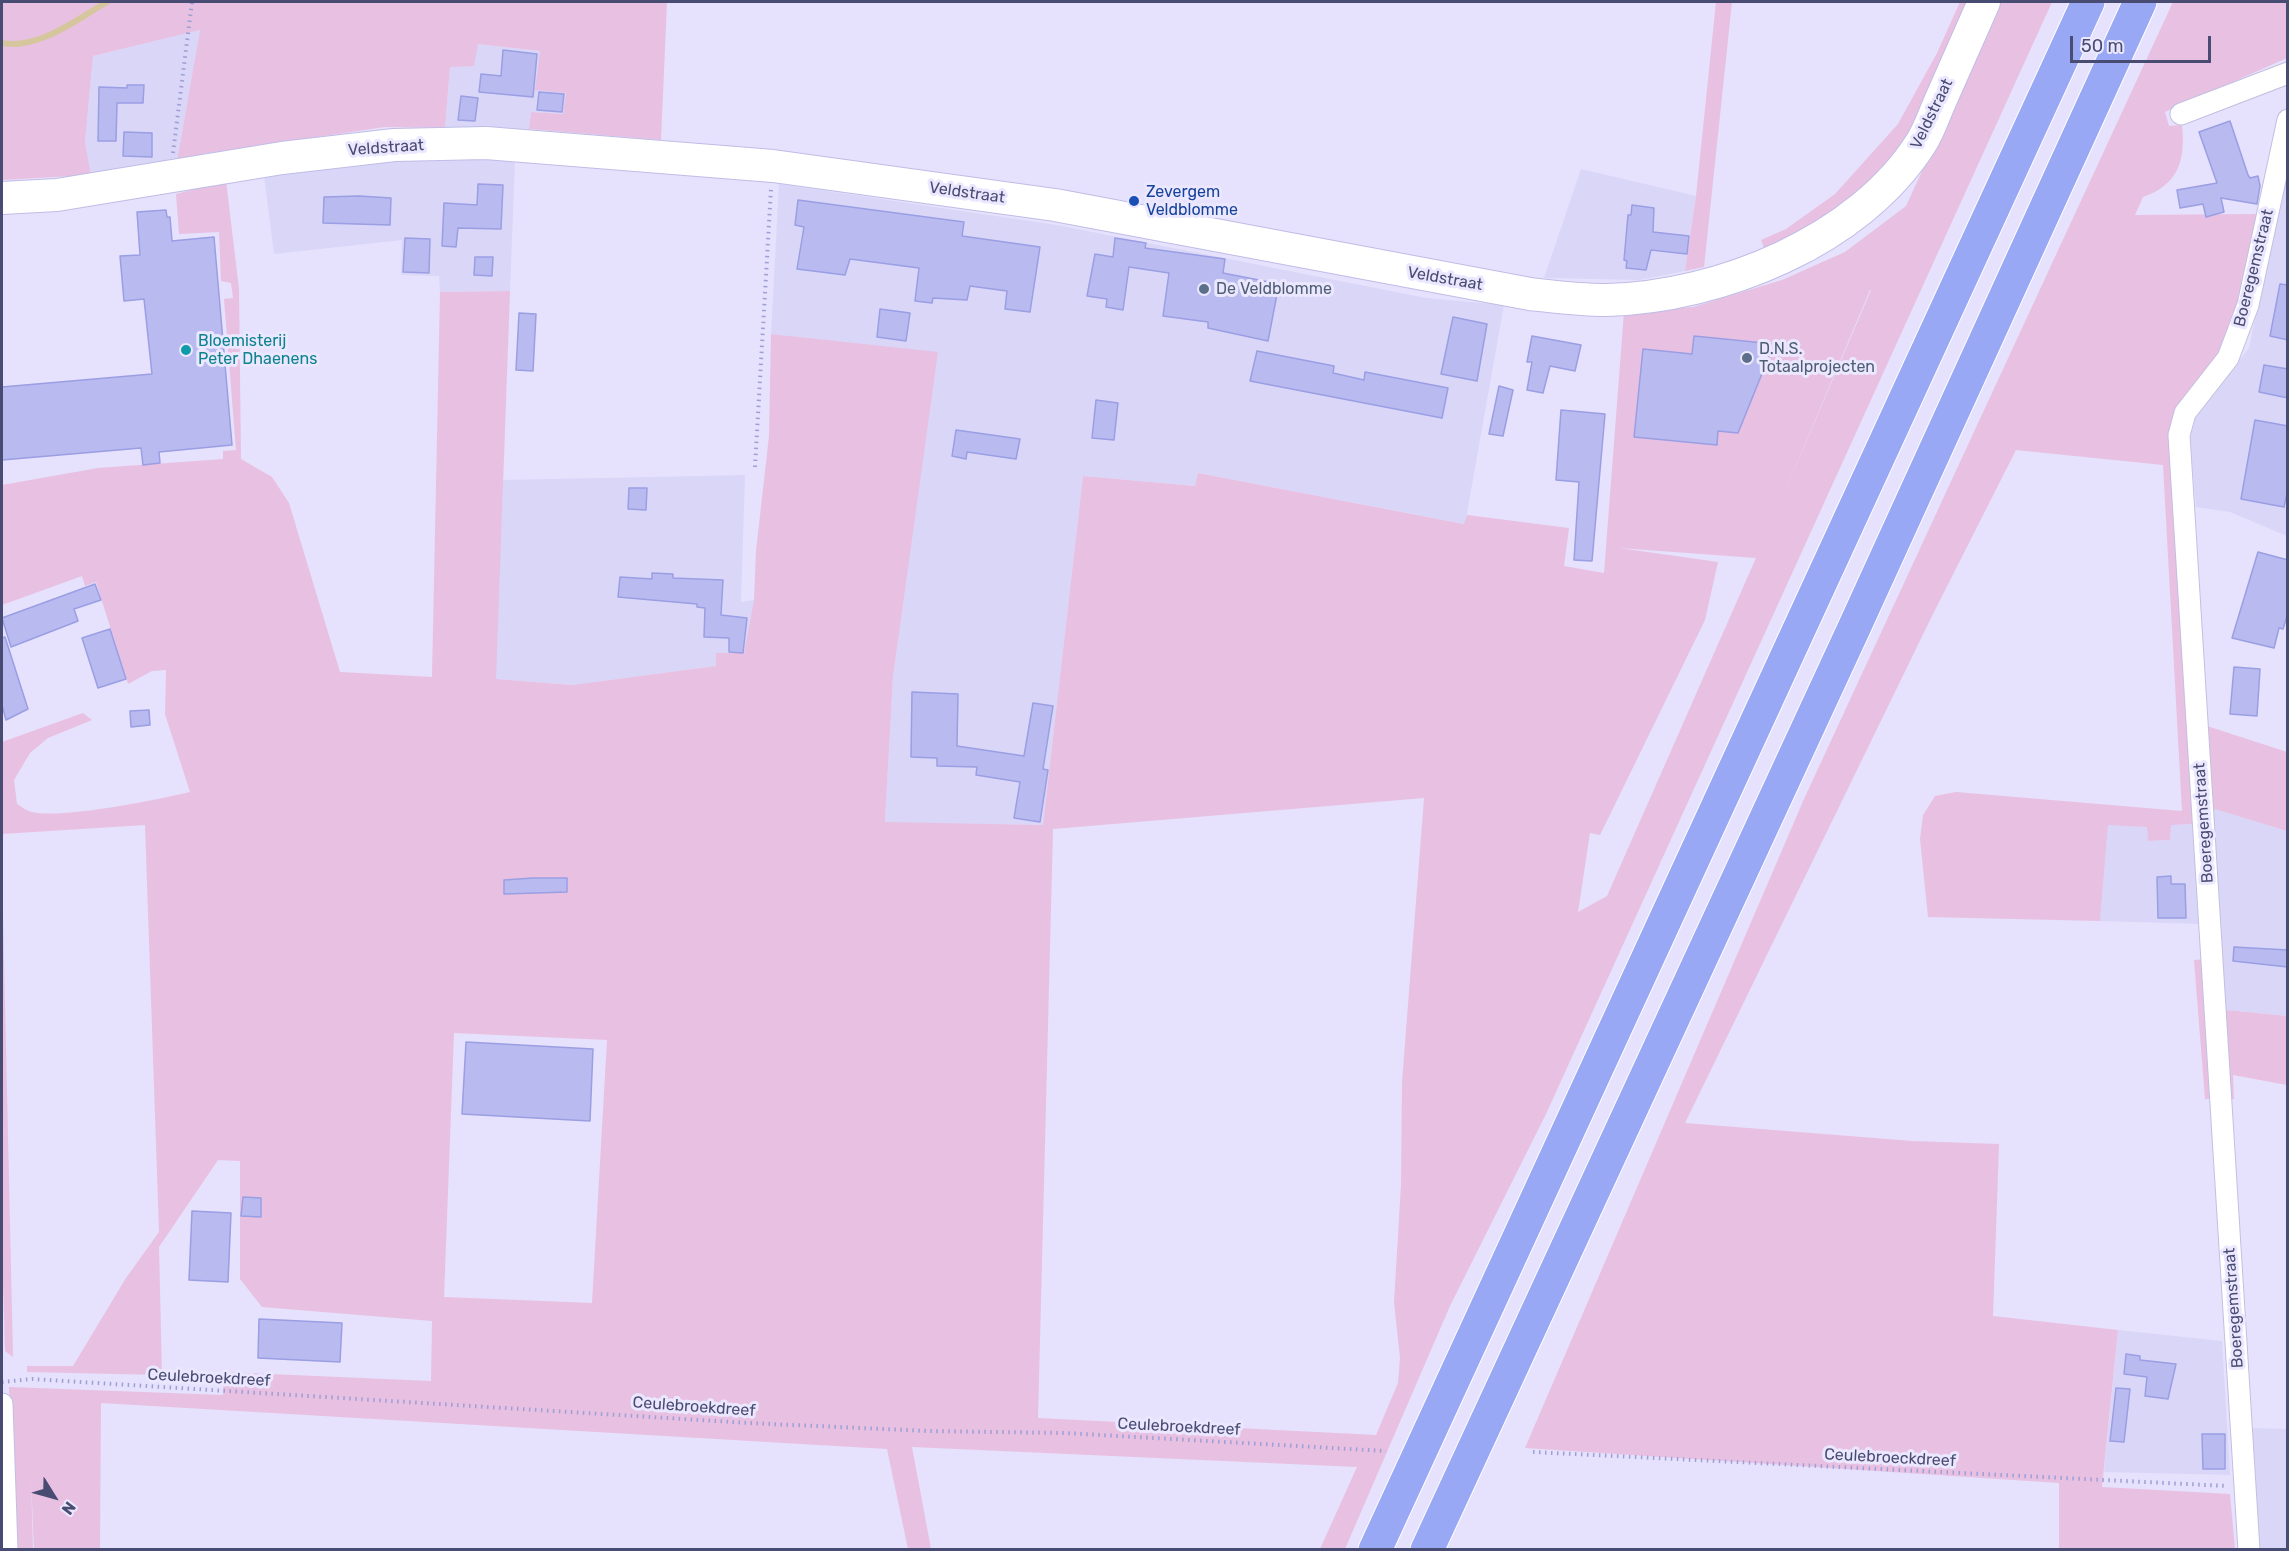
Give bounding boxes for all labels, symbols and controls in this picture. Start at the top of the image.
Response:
scale bar [2073,24,2214,62]
text: 50 m [2081,35,2124,57]
street label: Veldstraat [1907,76,1957,152]
street label: Veldstraat [347,136,425,160]
street label: Veldstraat [928,178,1006,208]
place label: Zevergem Veldblomme [1146,182,1238,220]
marker: Zevergem Veldblomme [1127,194,1141,208]
street label: Boeregemstraat [2230,207,2278,329]
street label: Veldstraat [1406,263,1484,295]
place label: De Veldblomme [1216,279,1332,299]
marker: De Veldblomme [1197,282,1211,296]
place label: Bloemisterij Peter Dhaenens [198,331,317,369]
place label: D.N.S. Totaalprojecten [1759,339,1875,377]
marker: Bloemisterij Peter Dhaenens [179,343,193,357]
marker: D.N.S. Totaalprojecten [1740,351,1754,365]
street label: Boeregemstraat [2190,762,2218,884]
street label: Boeregemstraat [2220,1247,2248,1369]
street label: Ceulebroekdreef [147,1365,271,1391]
street label: Ceulebroekdreef [632,1393,756,1421]
street label: Ceulebroekdreef [1117,1414,1241,1440]
street label: Ceulebroeckdreef [1824,1445,1956,1471]
north arrow [24,1467,84,1527]
text: N [58,1498,80,1518]

